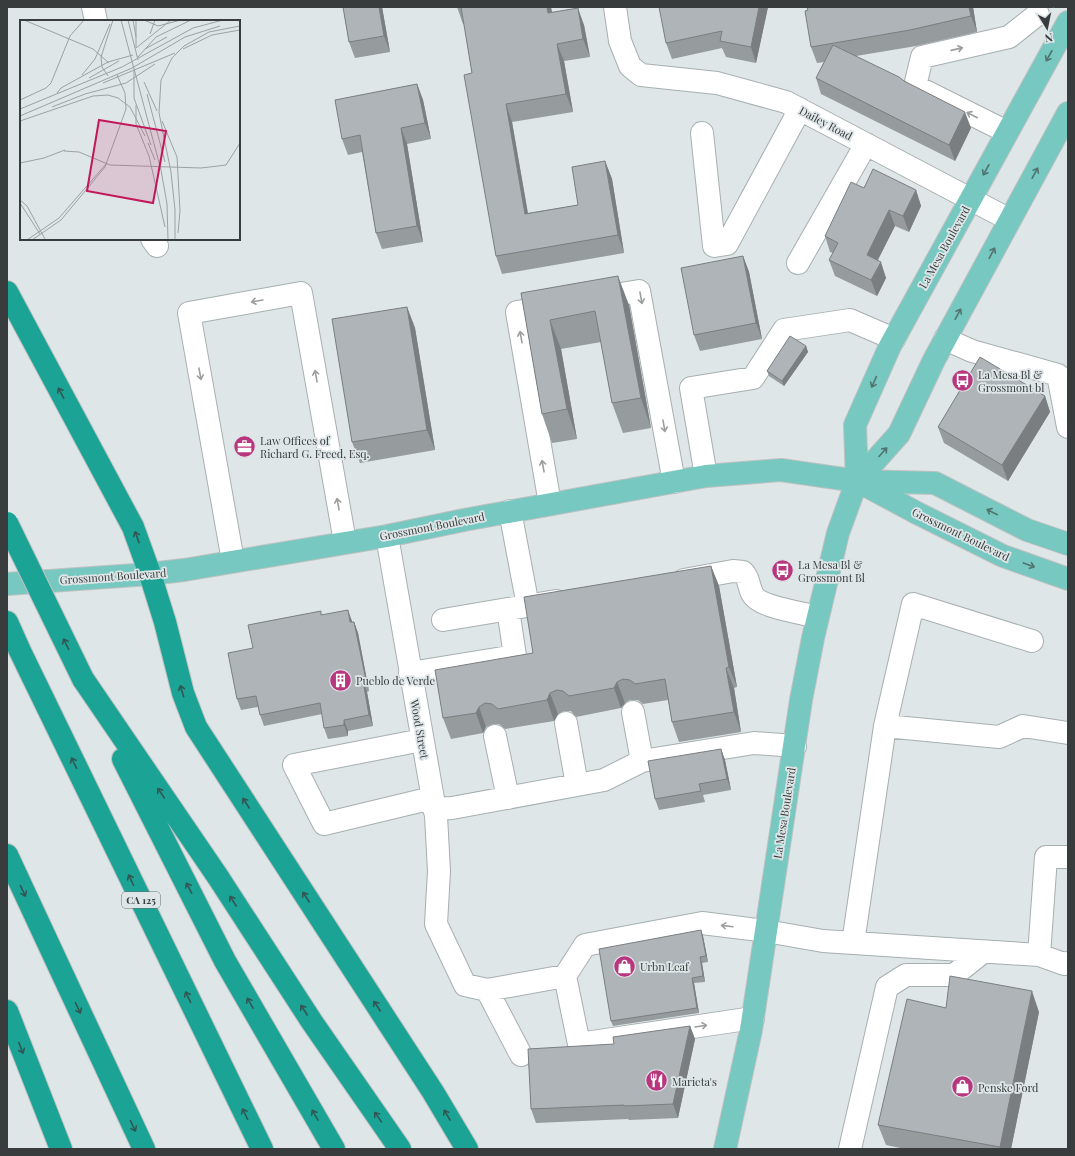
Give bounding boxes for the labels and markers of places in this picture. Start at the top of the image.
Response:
bus stop icon: La Mesa Bl & Grossmont bl [950,367,976,393]
place label: La Mesa Bl & Grossmont bl [978,367,1044,395]
office icon: Law Offices of Richard G. Freed, Esq. [231,433,257,459]
place label: Law Offices of Richard G. Freed, Esq. [260,433,370,461]
bus stop icon: La Mesa Bl & Grossmont Bl [770,557,796,583]
place label: La Mesa Bl & Grossmont Bl [798,557,865,585]
building icon: Pueblo de Verde [328,667,354,693]
place label: Pueblo de Verde [356,673,436,688]
shop icon: Urbn Leaf [611,953,637,979]
place label: Urbn Leaf [640,959,690,974]
restaurant icon: Marieta's [643,1068,669,1094]
place label: Marieta's [672,1074,717,1089]
shop icon: Penske Ford [949,1074,975,1100]
place label: Penske Ford [978,1080,1039,1095]

